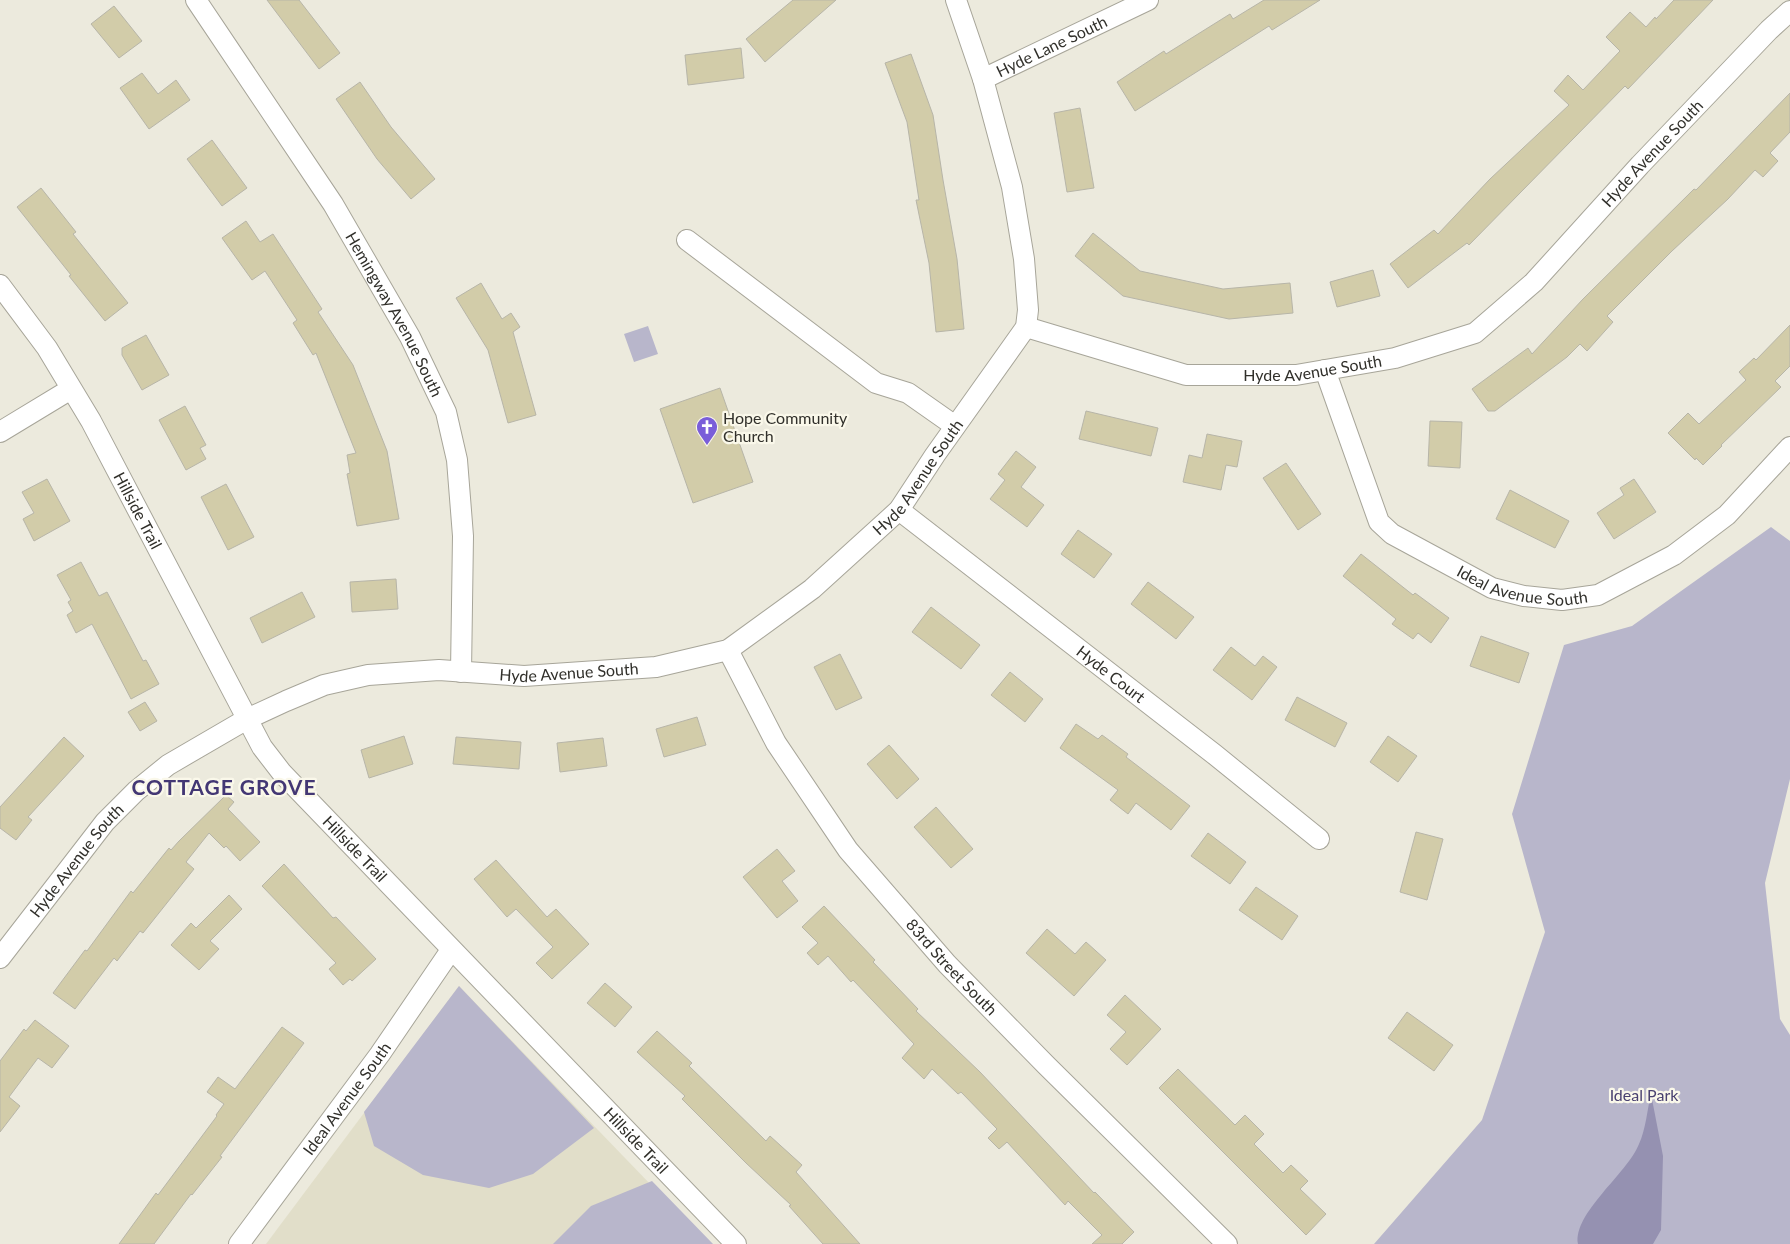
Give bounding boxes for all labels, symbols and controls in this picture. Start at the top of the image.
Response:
street label: Hyde Lane South [993,11,1110,80]
street label: Hyde Avenue South [1597,95,1706,210]
street label: Hemingway Avenue South [342,228,447,399]
street label: Hyde Avenue South [1243,350,1383,384]
place label: Hope Community Church [723,408,848,445]
church icon: Hope Community Church [695,415,719,446]
street label: Hyde Avenue South [868,415,966,538]
street label: Hillside Trail [110,469,166,552]
street label: Ideal Avenue South [1454,561,1589,609]
street label: Hyde Court [1073,641,1149,706]
street label: Hyde Avenue South [499,658,639,685]
district label: COTTAGE GROVE [132,774,316,799]
street label: Hyde Avenue South [25,799,127,921]
street label: Hillside Trail [319,811,391,885]
street label: 83rd Street South [903,914,1002,1019]
street label: Ideal Avenue South [298,1038,394,1158]
park label: Ideal Park [1610,1085,1679,1104]
street label: Hillside Trail [600,1103,673,1177]

